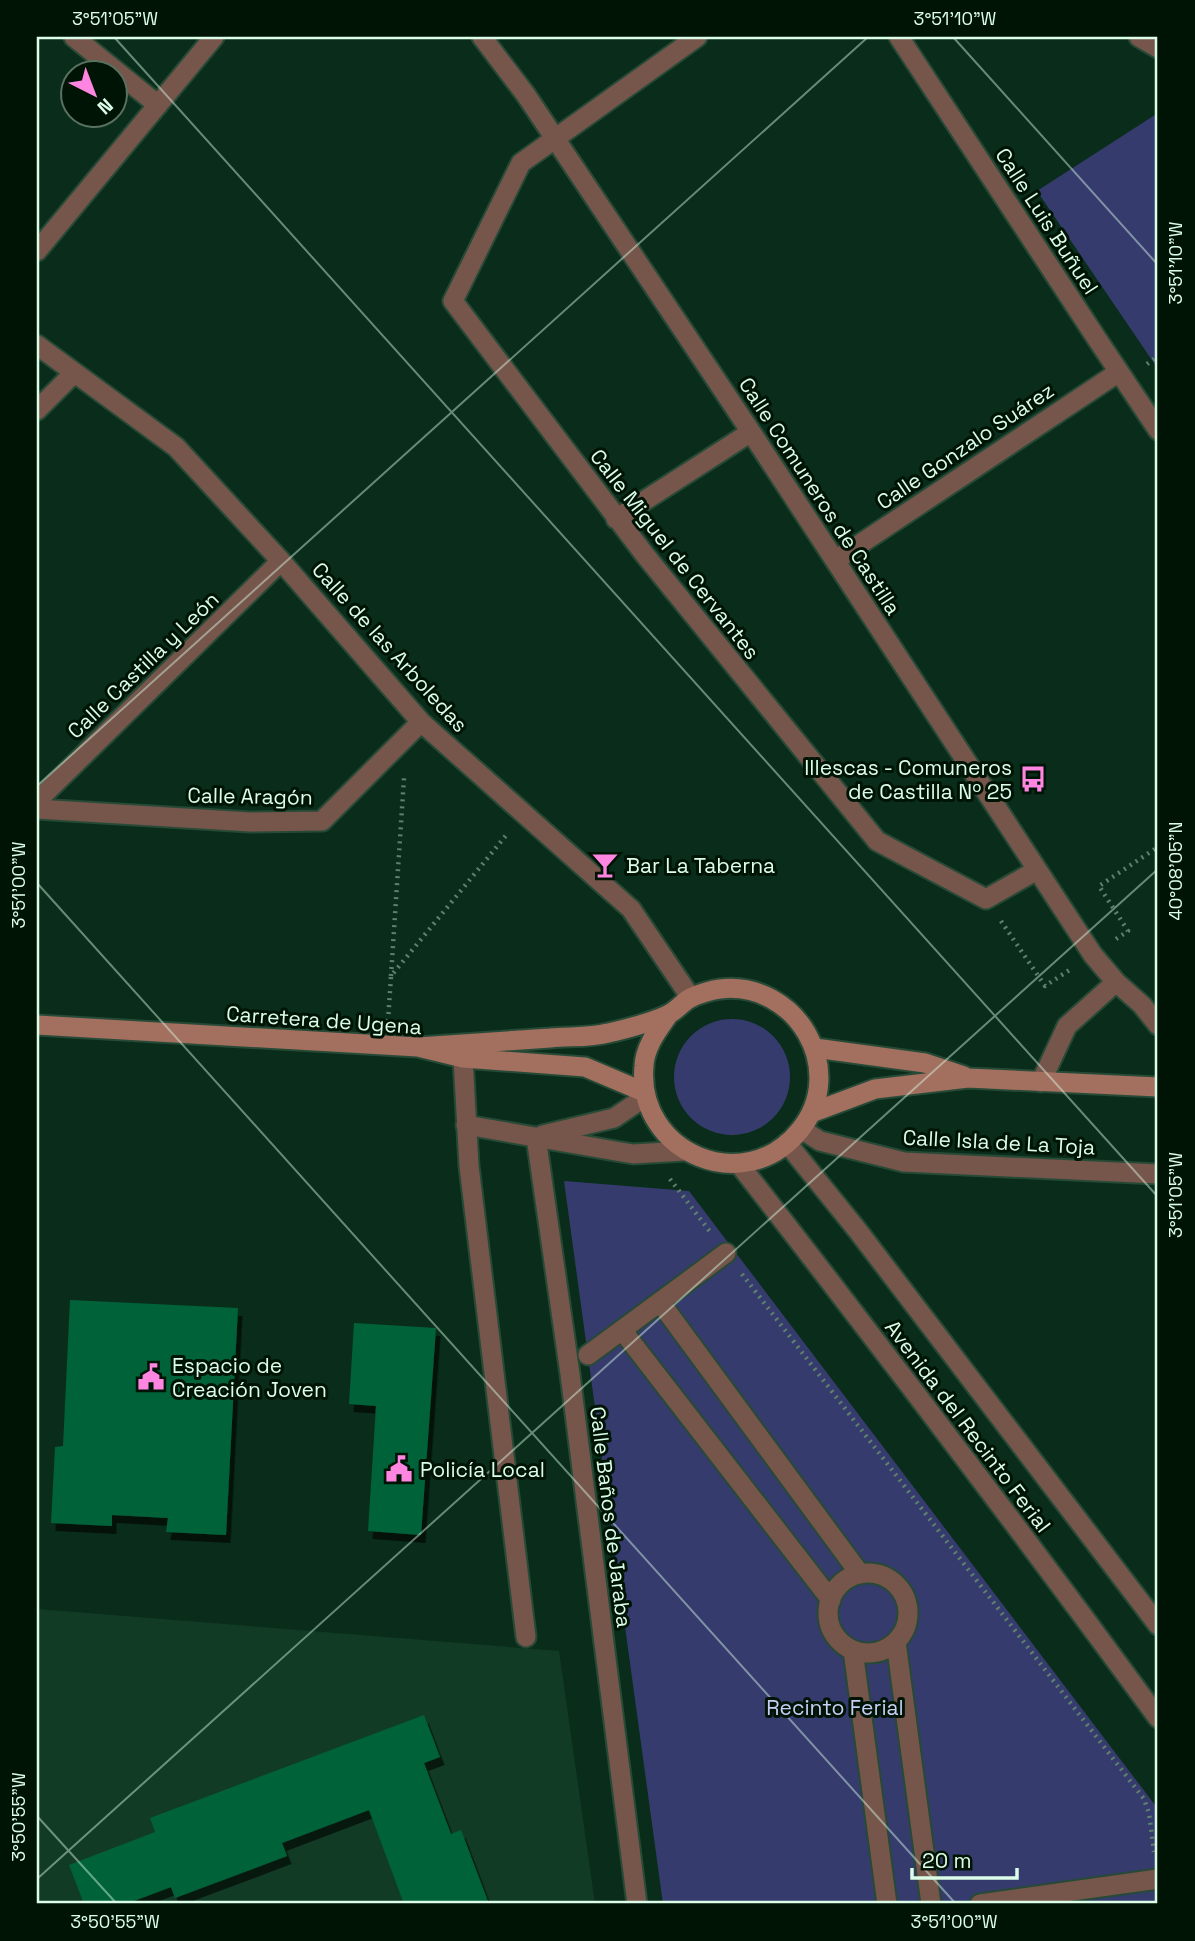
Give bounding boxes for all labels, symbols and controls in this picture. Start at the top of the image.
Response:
text: 3°51'05"W [72,7,158,30]
text: 3°51'10"W [914,7,997,30]
north arrow [60,60,130,130]
text: N [92,93,118,120]
street label: Calle Luis Buñuel [990,143,1104,299]
text: 3°51'10"W [1164,221,1187,304]
street label: Calle Comuneros de Castilla [733,372,907,620]
street label: Calle Gonzalo Suárez [871,377,1059,515]
street label: Calle Miguel de Cervantes [584,443,766,665]
street label: Calle de las Arboledas [306,556,474,738]
street label: Calle Castilla y León [62,586,224,744]
place label: Illescas - Comuneros de Castilla Nº 25 [804,754,1012,805]
bus stop icon: Illescas - Comuneros de Castilla Nº 25 [1018,764,1048,794]
street label: Calle Aragón [187,781,313,811]
text: 40°08'05"N [1164,822,1187,920]
text: 3°51'00"W [7,841,30,928]
bar icon: Bar La Taberna [590,850,620,880]
place label: Bar La Taberna [626,852,775,879]
street label: Carretera de Ugena [225,1000,423,1040]
street label: Calle Isla de La Toja [902,1123,1096,1161]
text: 3°51'05"W [1164,1152,1187,1238]
street label: Avenida del Recinto Ferial [879,1314,1057,1538]
place label: Espacio de Creación Joven [172,1352,327,1403]
public building icon: Espacio de Creación Joven [136,1362,166,1392]
street label: Calle Baños de Jaraba [584,1405,638,1629]
public building icon: Policía Local [384,1454,414,1484]
place label: Policía Local [420,1456,545,1483]
park label: Recinto Ferial [766,1694,904,1721]
text: 3°50'55"W [7,1772,30,1862]
scale bar [912,1836,1016,1880]
text: 20 m [922,1847,972,1874]
text: 3°50'55"W [70,1910,160,1933]
text: 3°51'00"W [911,1910,998,1933]

